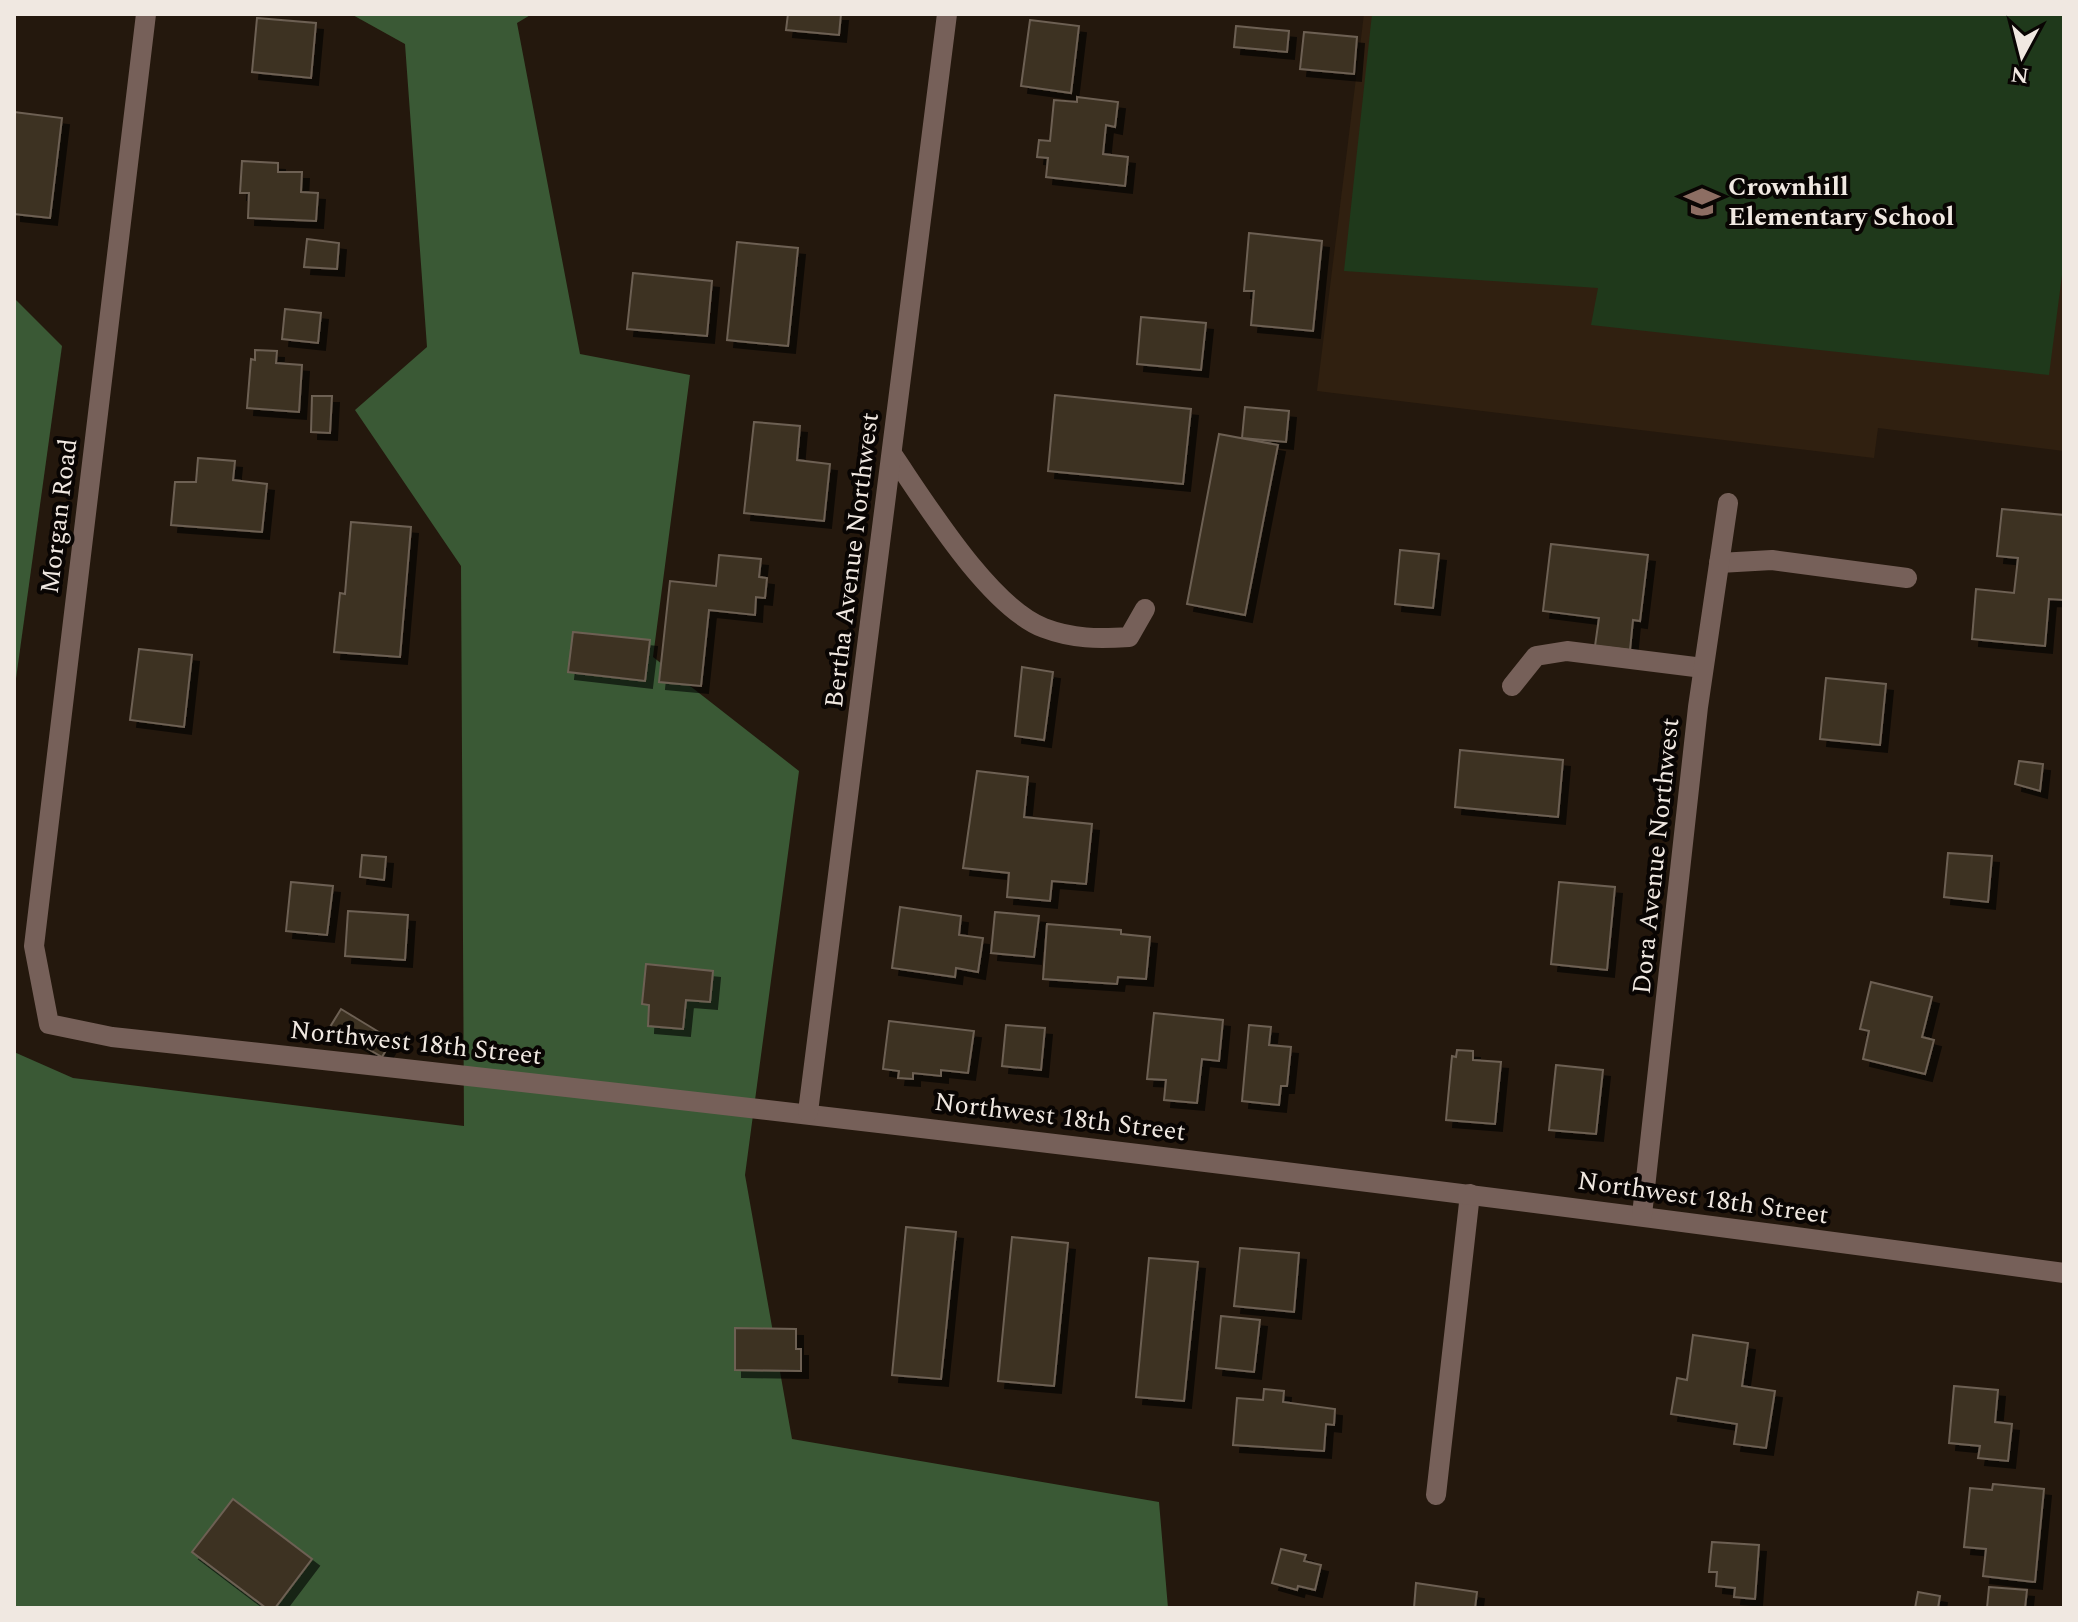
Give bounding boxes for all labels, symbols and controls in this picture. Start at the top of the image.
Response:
north arrow [1982,16,2062,96]
text: N [2009,57,2031,92]
place label: Crownhill Elementary School [1728,167,1954,237]
school or university icon: Crownhill Elementary School [1683,183,1721,221]
street label: Bertha Avenue Northwest [814,410,890,710]
street label: Morgan Road [30,436,88,596]
street label: Dora Avenue Northwest [1622,716,1690,996]
street label: Northwest 18th Street [288,1010,544,1076]
street label: Northwest 18th Street [932,1082,1188,1152]
street label: Northwest 18th Street [1575,1161,1831,1235]

